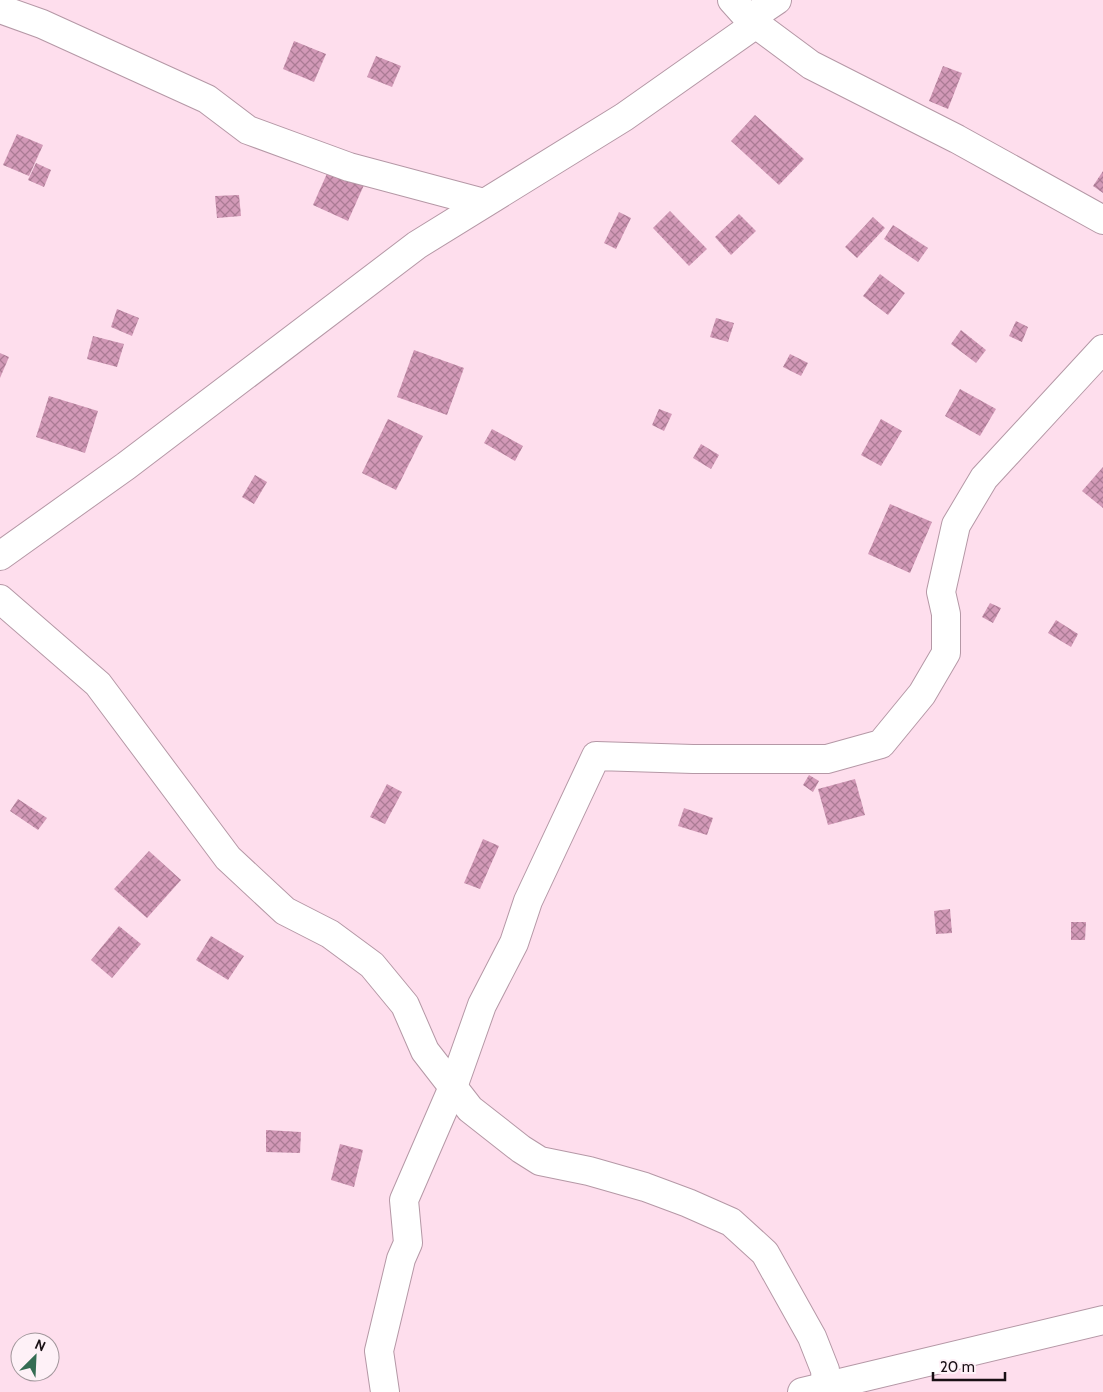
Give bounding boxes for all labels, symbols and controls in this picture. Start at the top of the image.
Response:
north arrow [10,1332,60,1382]
text: N [32,1335,48,1355]
scale bar [933,1350,1006,1382]
text: 20 m [940,1358,975,1376]

